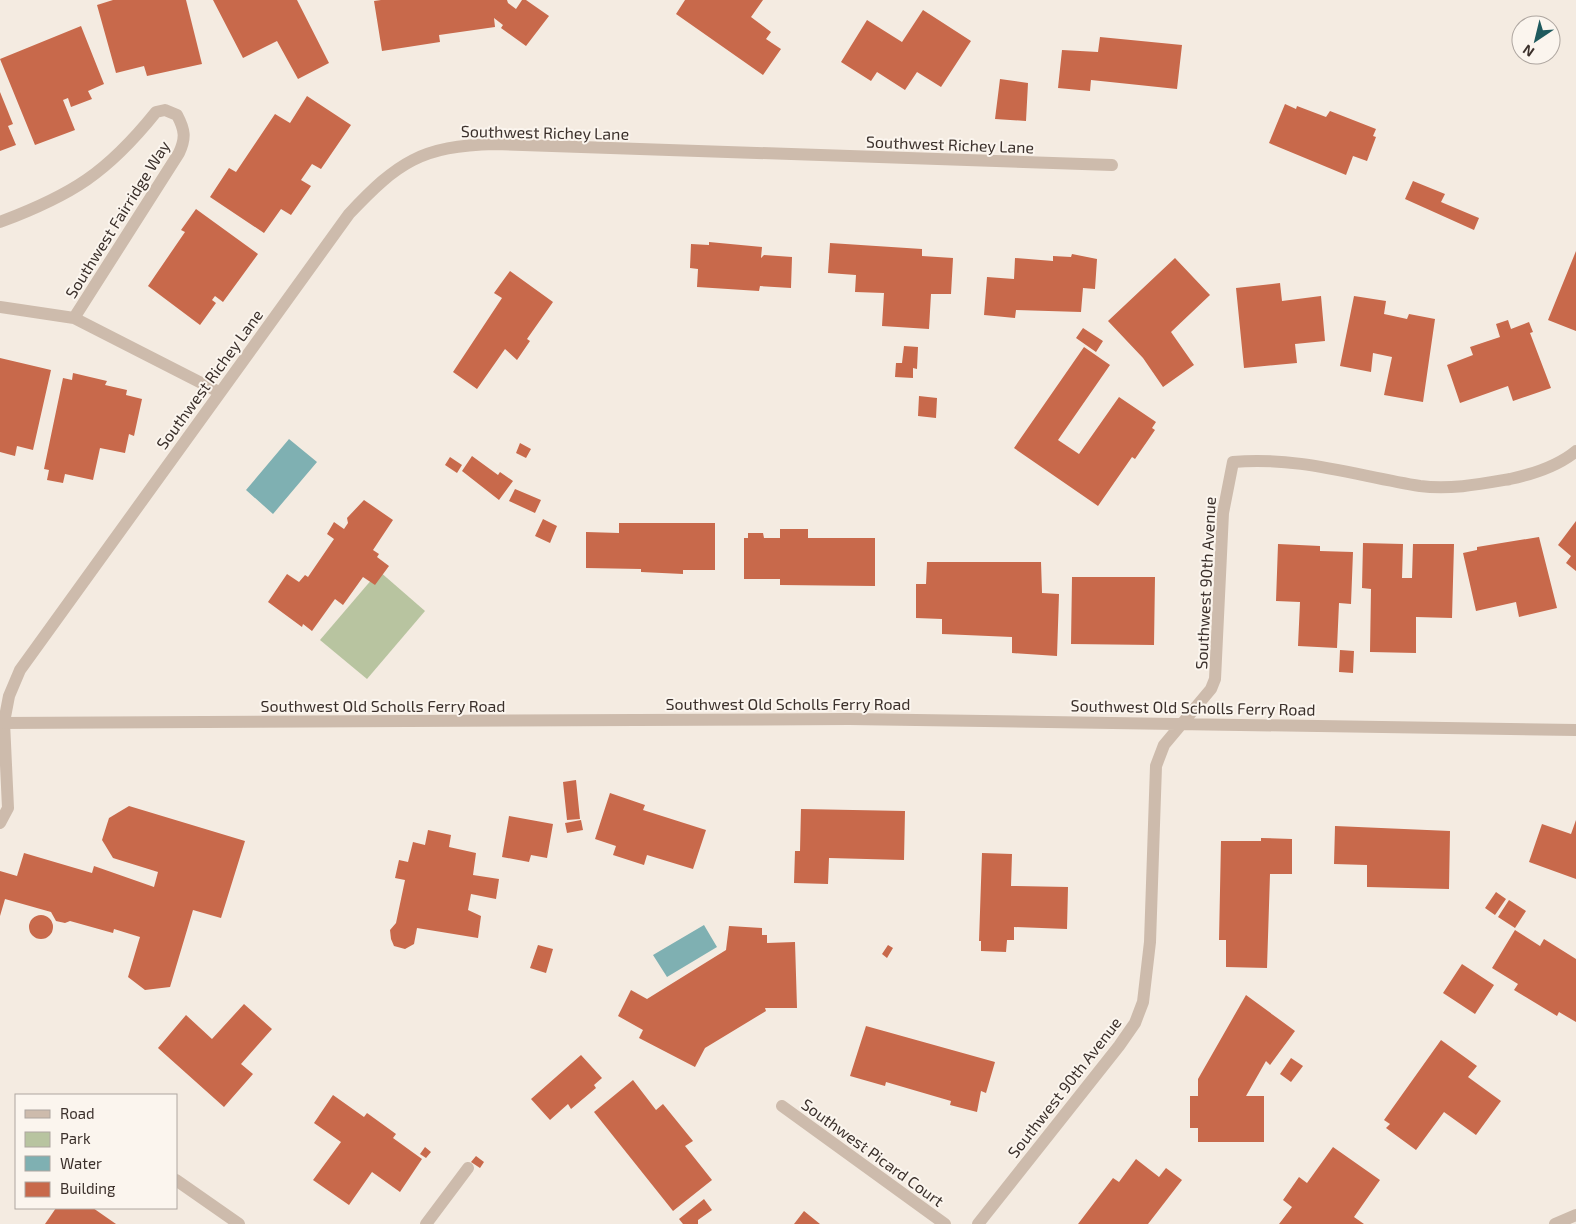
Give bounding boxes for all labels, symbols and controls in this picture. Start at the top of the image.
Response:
north arrow [1511,15,1561,65]
text: N [1519,41,1537,61]
street label: Southwest Richey Lane [461,121,629,143]
street label: Southwest Richey Lane [866,132,1034,156]
street label: Southwest Fairridge Way [61,136,174,301]
street label: Southwest Richey Lane [152,305,266,453]
street label: Southwest 90th Avenue [1191,496,1219,670]
street label: Southwest Old Scholls Ferry Road [666,694,910,713]
street label: Southwest Old Scholls Ferry Road [1070,695,1316,719]
street label: Southwest Old Scholls Ferry Road [261,696,505,715]
street label: Southwest 90th Avenue [1003,1013,1125,1161]
legend [15,1094,178,1209]
street label: Southwest Picard Court [798,1094,948,1210]
text: Road [60,1104,95,1122]
text: Park [60,1129,91,1147]
text: Water [60,1154,102,1172]
text: Building [60,1179,116,1197]

